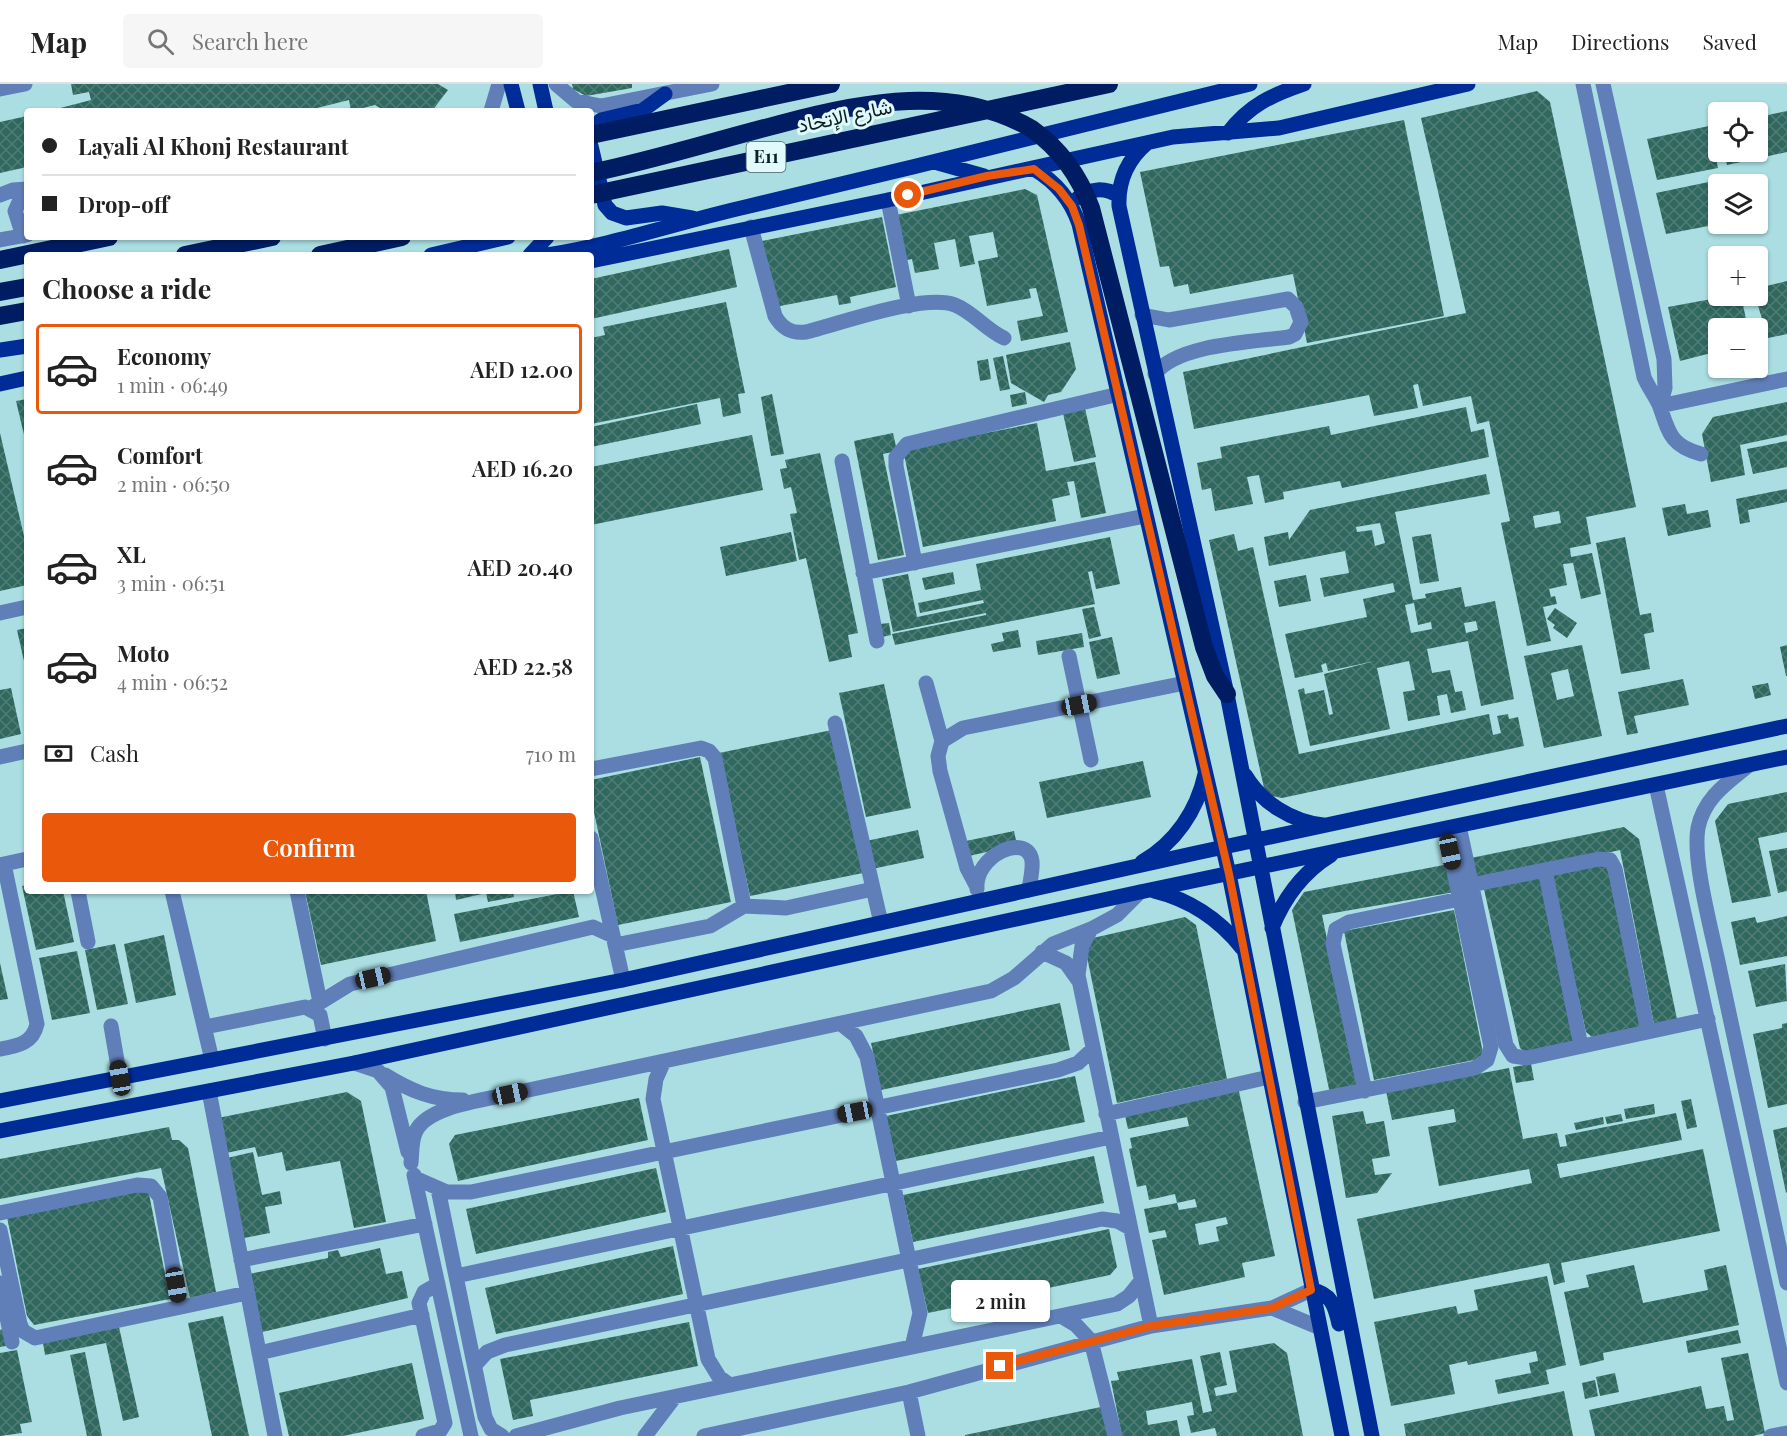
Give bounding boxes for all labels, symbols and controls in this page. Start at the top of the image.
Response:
search box [123,14,543,68]
text: Map [30,23,87,60]
icon: search [144,25,177,58]
text: Search here [192,26,308,56]
text: Map [1497,27,1538,55]
text: Directions [1571,27,1669,55]
text: Saved [1702,27,1757,55]
street label: شارع الإتحاد [795,91,895,140]
map controls [1708,102,1768,378]
button: locate [1708,102,1768,162]
text: Layali Al Khonj Restaurant [78,131,348,161]
road number: E11 [746,142,786,172]
button: layers [1708,174,1768,234]
route start [894,181,921,208]
text: Drop-off [78,189,169,219]
button: + [1708,246,1768,306]
text: Choose a ride [42,270,211,306]
button: − [1708,318,1768,378]
text: Economy [117,341,211,371]
icon: car [45,342,99,396]
text: AED 12.00 [470,354,573,384]
text: 1 min · 06:49 [117,371,228,398]
text: Comfort [117,440,203,470]
icon: car [45,441,99,495]
text: AED 16.20 [472,453,573,483]
text: 2 min · 06:50 [117,470,230,497]
text: XL [117,539,146,569]
icon: car [45,540,99,594]
text: AED 20.40 [467,552,573,582]
text: 3 min · 06:51 [117,569,225,596]
text: Moto [117,638,170,668]
icon: car [45,639,99,693]
text: AED 22.58 [474,651,573,681]
text: 4 min · 06:52 [117,668,228,695]
car [1060,693,1098,717]
icon: cash [42,737,75,770]
text: Cash [90,738,139,768]
text: 710 m [526,740,576,767]
button: Confirm [42,813,576,882]
car [1437,833,1463,871]
car [353,965,393,991]
car [108,1059,132,1097]
car [491,1081,529,1107]
car [836,1100,874,1124]
car [164,1266,188,1304]
callout: 2 min [950,1279,1050,1321]
text: 2 min [975,1287,1026,1314]
route end [986,1352,1013,1379]

